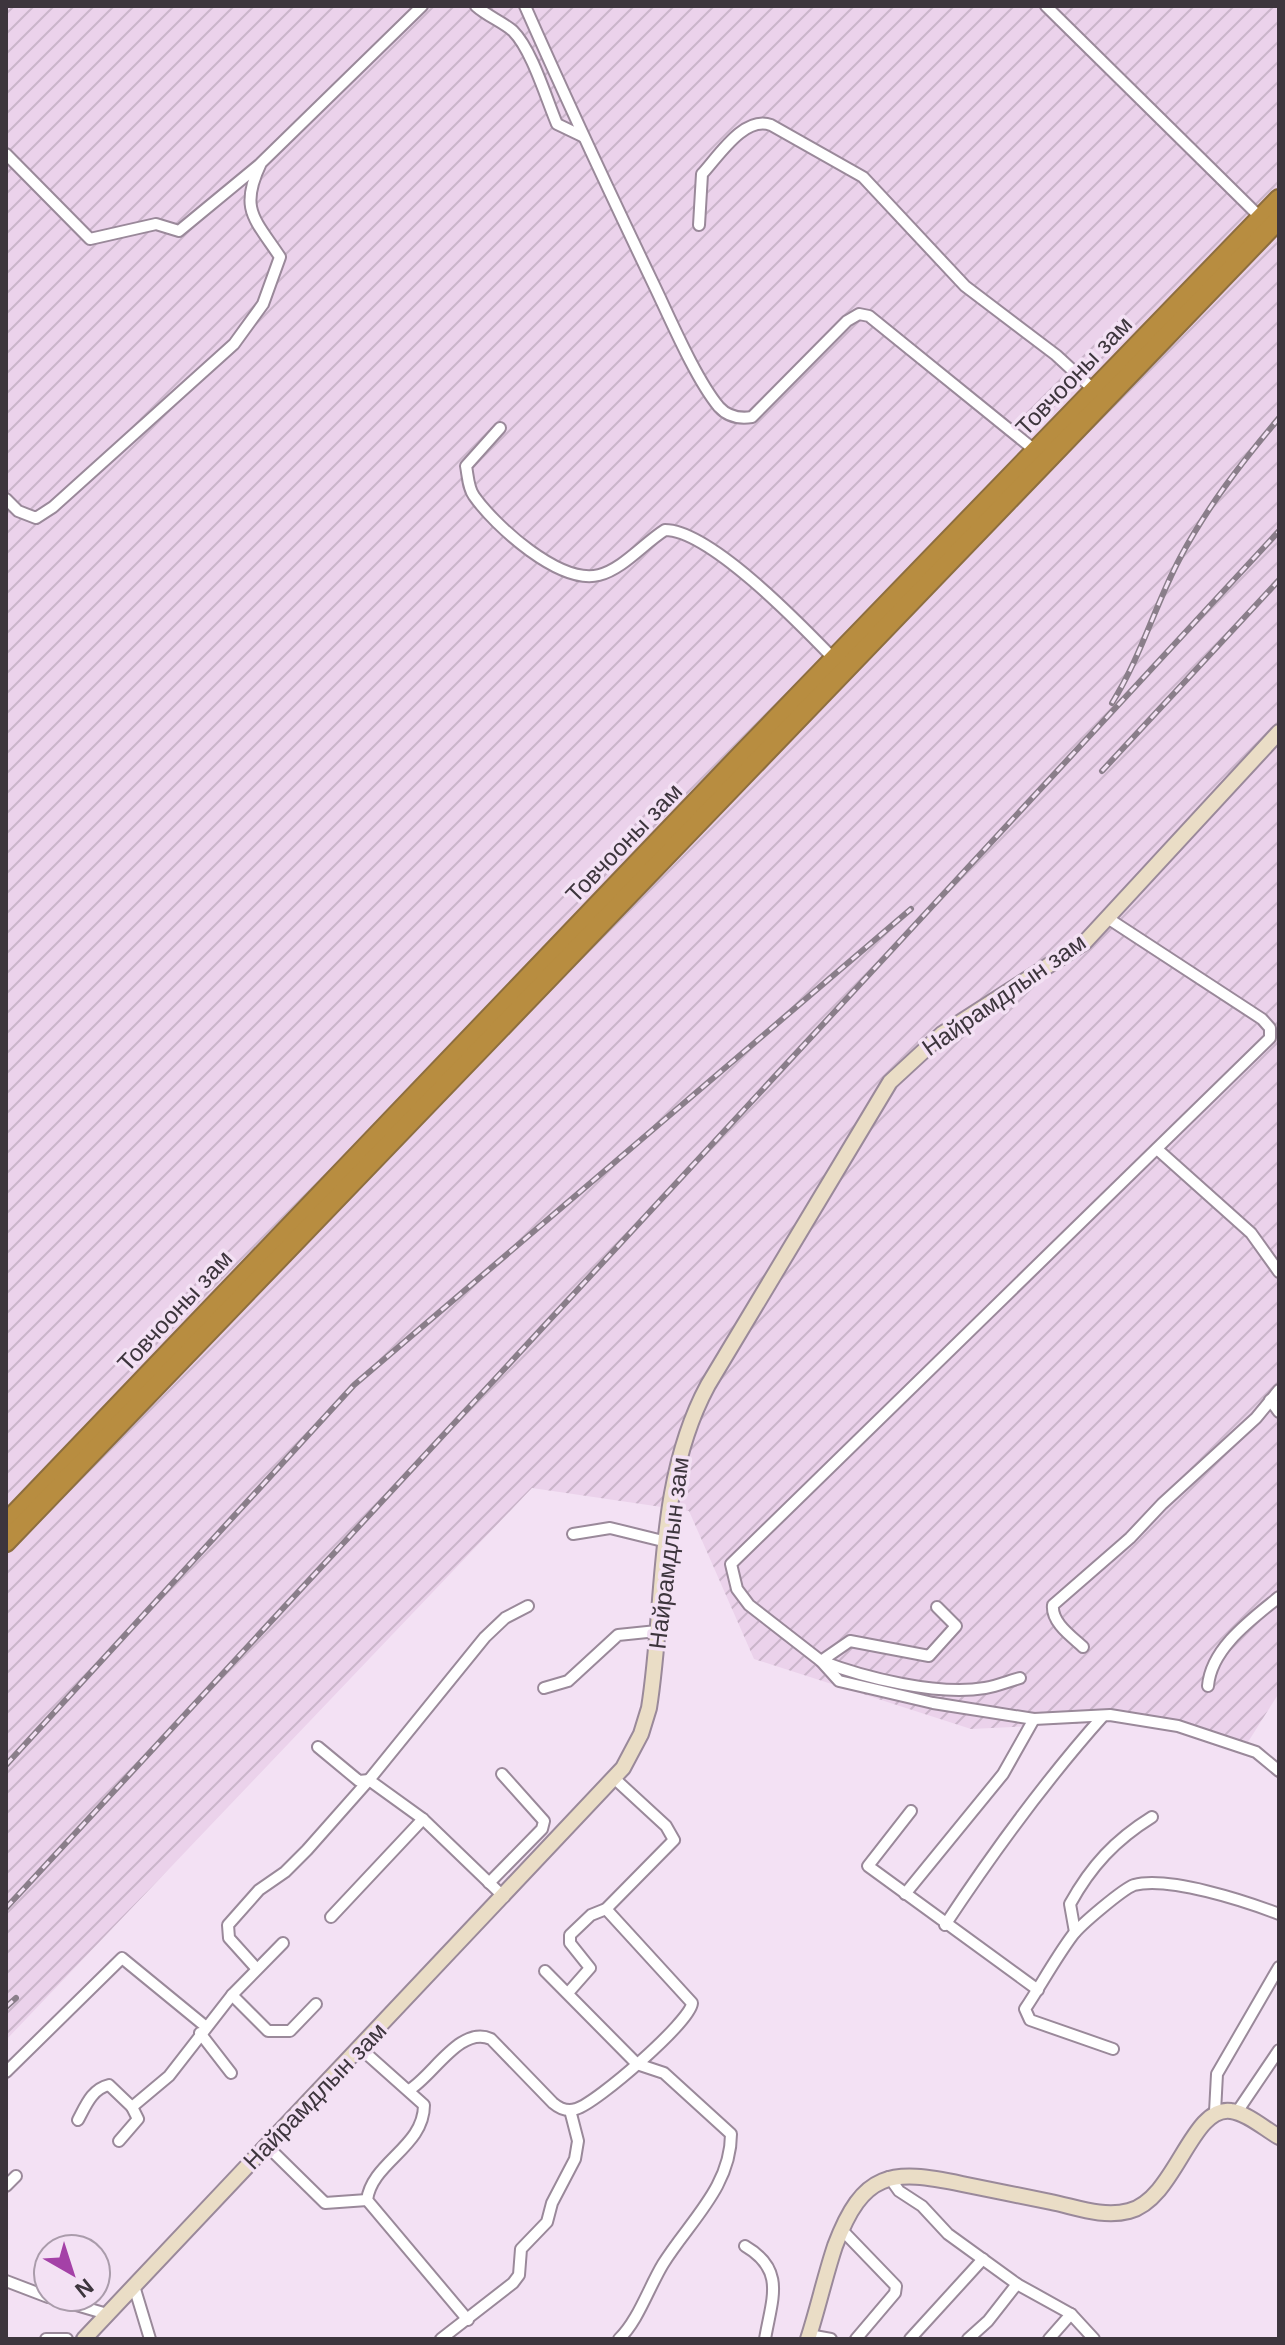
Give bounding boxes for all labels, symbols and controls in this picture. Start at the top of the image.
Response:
street label: Товчооны зам [1010,311,1137,441]
street label: Товчооны зам [560,778,687,908]
street label: Найрамдлын зам [917,928,1091,1061]
street label: Товчооны зам [112,1245,237,1377]
street label: Найрамдлын зам [643,1455,694,1651]
street label: Найрамдлын зам [238,2017,391,2175]
north arrow [32,2233,112,2313]
text: N [70,2273,98,2303]

